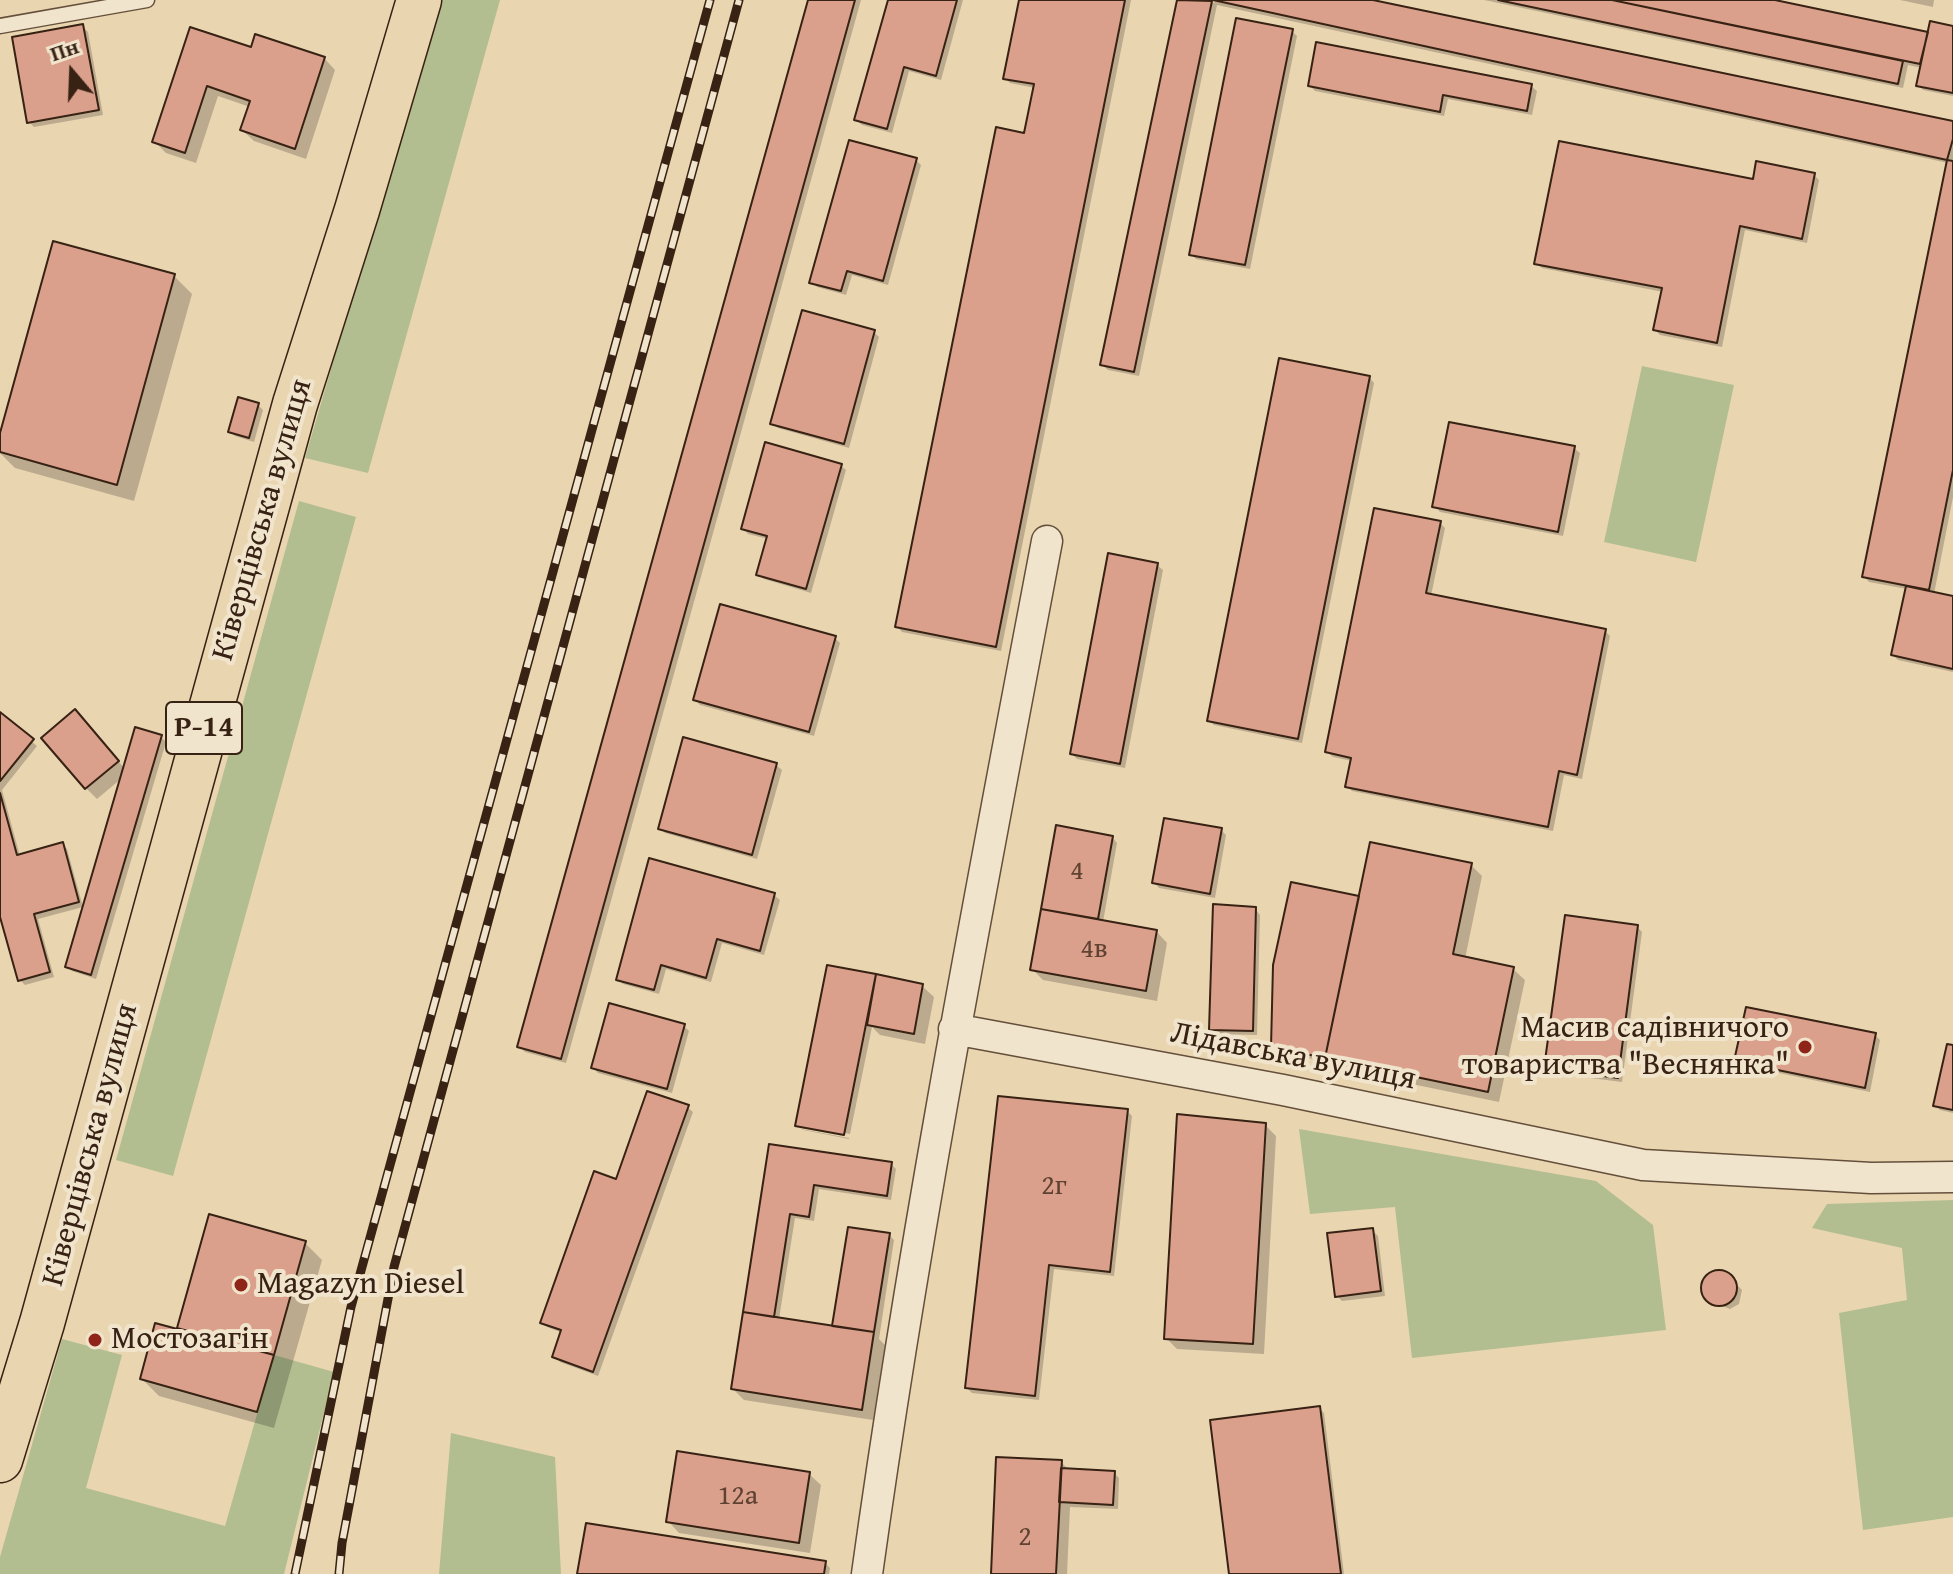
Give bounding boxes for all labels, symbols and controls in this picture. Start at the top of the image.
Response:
text: Пн [46,30,83,69]
north arrow [32,32,112,112]
street label: Ківерцівська вулиця [204,375,322,665]
road number: Р-14 [166,702,242,754]
house number: 4 [1070,855,1084,889]
house number: 4в [1080,933,1108,967]
street label: Ківерцівська вулиця [35,1000,147,1290]
place label: Масив садівничого товариства "Веснянка" [1462,1010,1789,1085]
street label: Лідавська вулиця [1167,1014,1419,1100]
marker: Масив садівничого товариства "Веснянка" [1796,1038,1814,1056]
house number: 2г [1041,1170,1067,1204]
place label: Magazyn Diesel [257,1266,464,1304]
marker: Magazyn Diesel [232,1276,250,1294]
place label: Мостозагін [111,1321,269,1359]
marker: Мостозагін [86,1331,104,1349]
house number: 12а [718,1480,758,1514]
house number: 2 [1018,1521,1032,1555]

